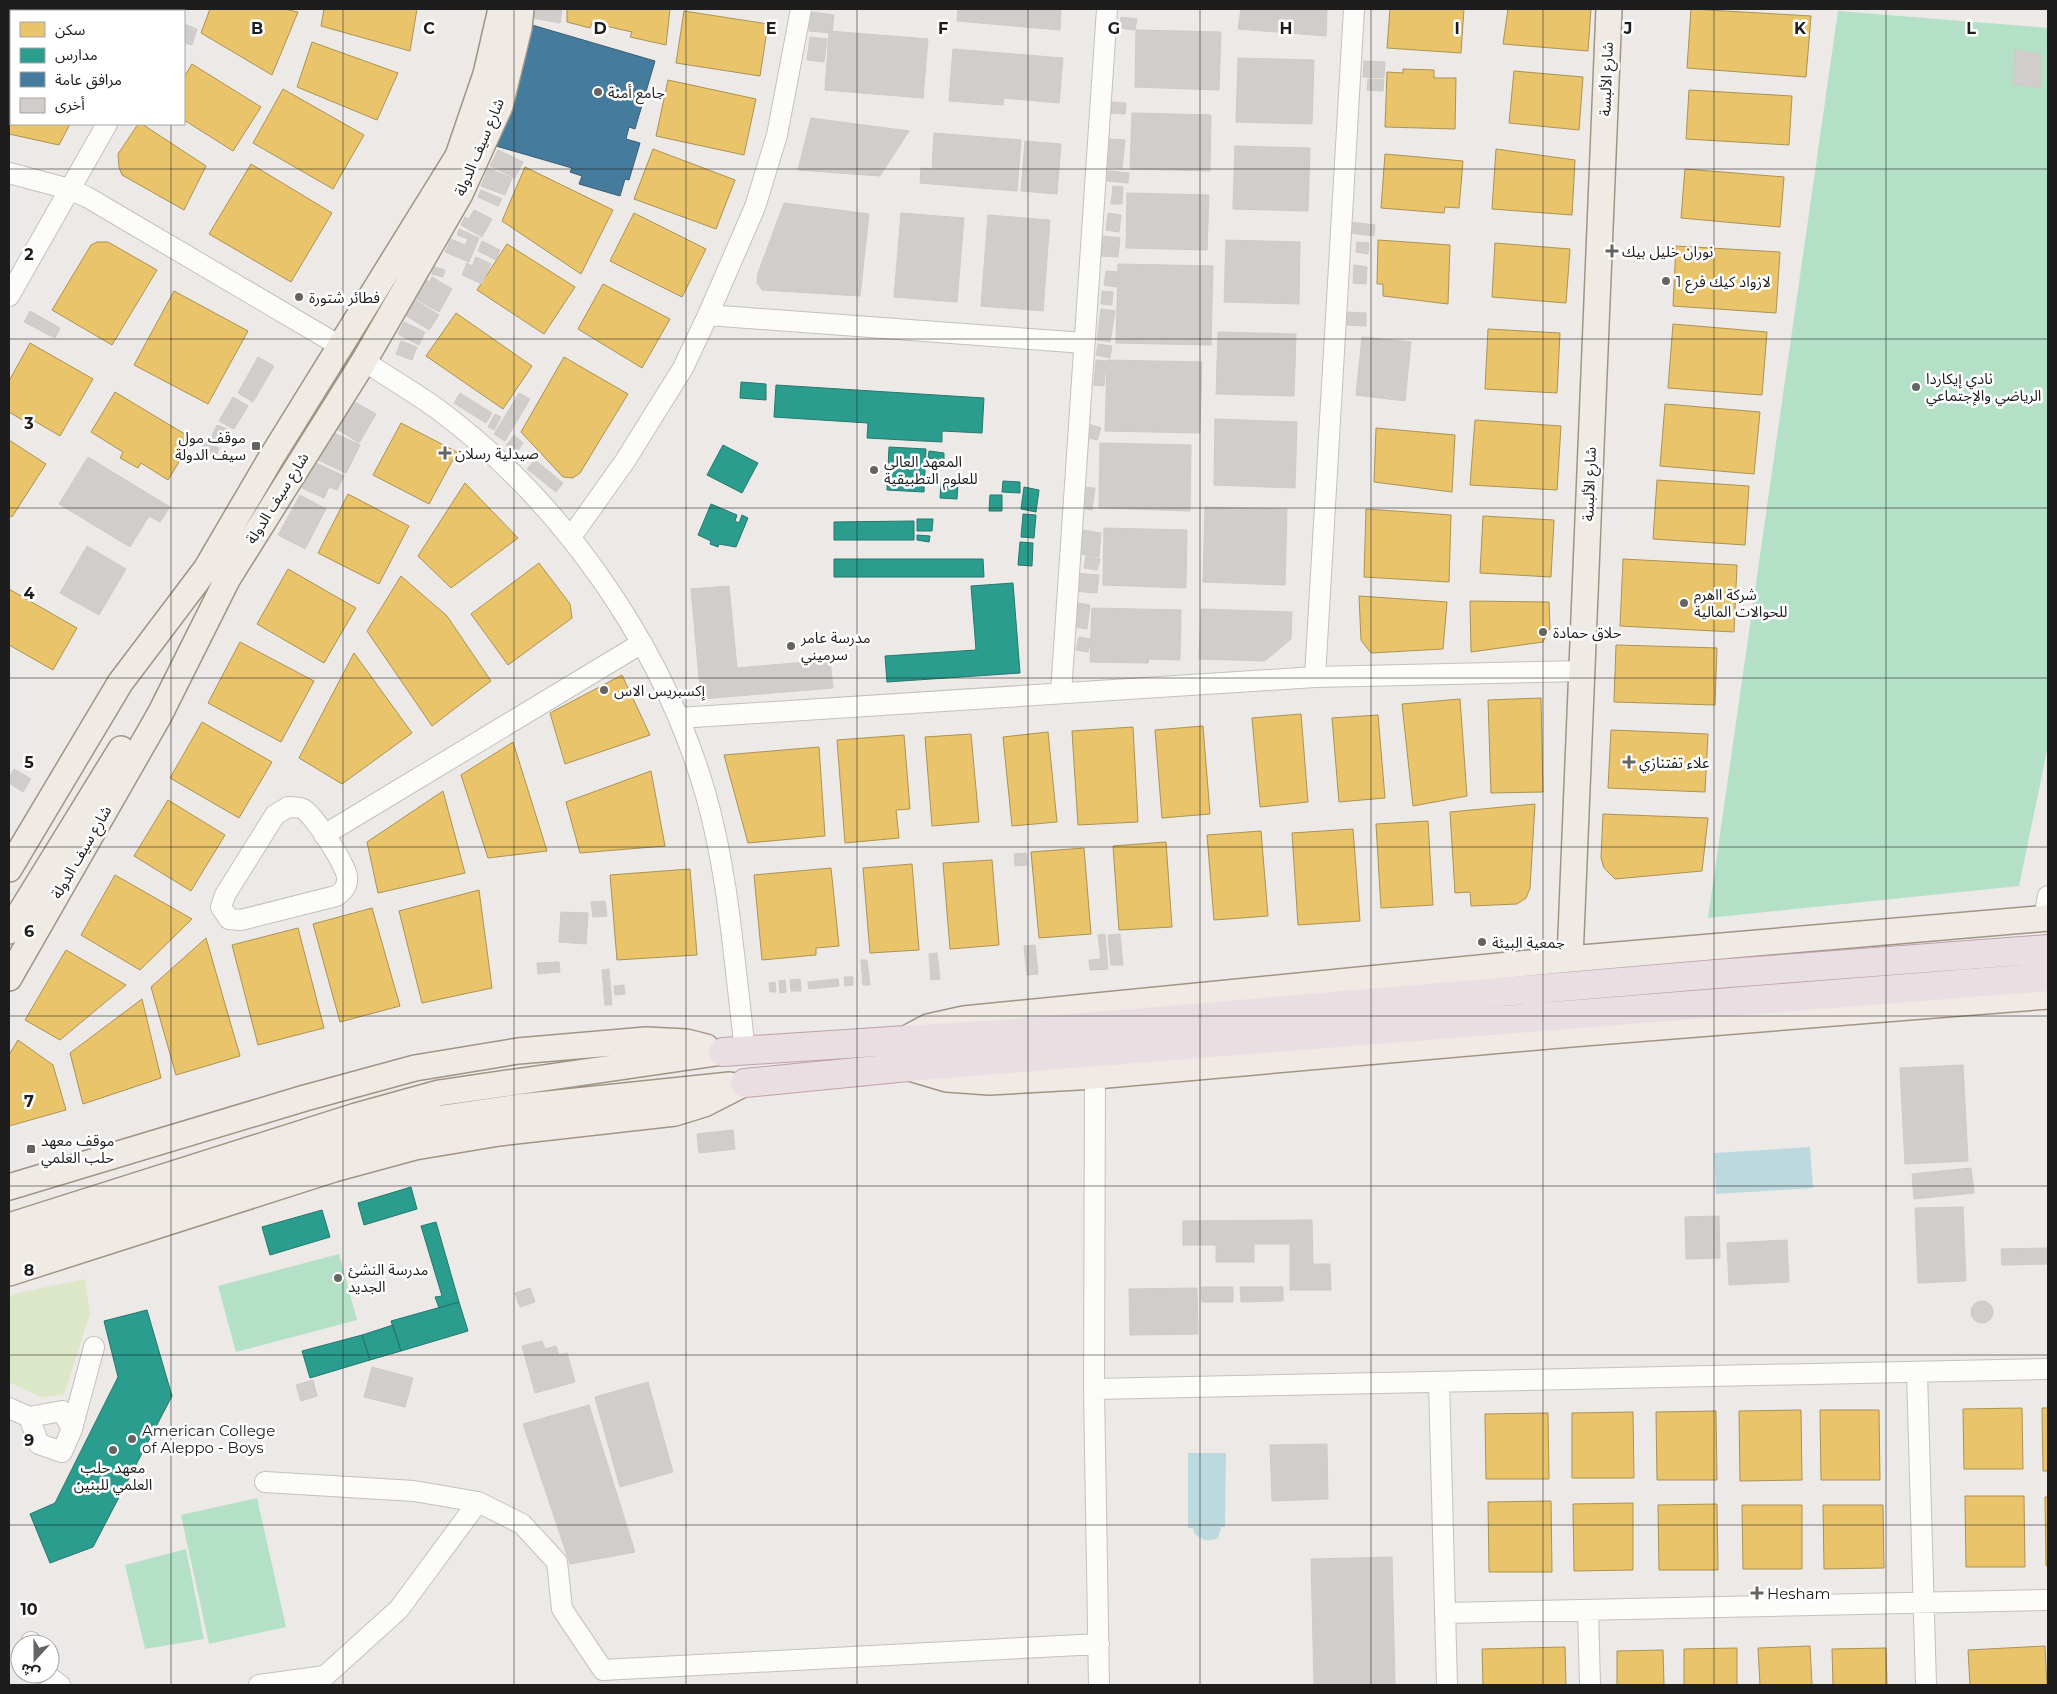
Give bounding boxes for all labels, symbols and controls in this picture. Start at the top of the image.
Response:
legend [10,10,185,125]
text: B [251,19,263,38]
text: C [423,19,435,38]
text: D [593,19,607,38]
text: E [766,19,776,38]
text: F [938,19,948,38]
text: G [1108,19,1120,38]
text: H [1280,19,1292,38]
text: I [1454,19,1460,38]
text: J [1623,19,1632,38]
text: K [1794,19,1807,38]
text: L [1966,19,1976,38]
text: سكن [55,20,86,39]
street label: شارع الألبسة [1595,41,1620,117]
text: مدارس [55,45,98,64]
text: مرافق عامة [55,70,122,90]
place label: جامع أمنة [608,83,665,105]
marker: جامع أمنة [592,86,604,98]
text: أخرى [55,95,85,114]
street label: شارع سيف الدولة [450,95,511,200]
place label: نوران خليل بيك [1622,242,1713,261]
text: 2 [24,245,34,264]
marker: نوران خليل بيك [1606,245,1618,257]
place label: لازواد كيك فرع 1 [1676,272,1771,294]
marker: لازواد كيك فرع 1 [1660,275,1672,287]
place label: فطائر شتورة [309,288,380,307]
marker: فطائر شتورة [293,291,305,303]
place label: نادي إيكاردا الرياضي والإجتماعي [1926,369,2041,407]
marker: نادي إيكاردا الرياضي والإجتماعي [1910,381,1922,393]
text: 3 [23,414,34,433]
place label: موقف مول سيف الدولة [175,428,246,464]
marker: موقف مول سيف الدولة [250,440,262,452]
place label: صيدلية رسلان [455,444,539,463]
street label: شارع الألبسة [1578,446,1603,522]
marker: صيدلية رسلان [439,447,451,459]
street label: شارع سيف الدولة [241,449,315,549]
place label: المعهد العالي للعلوم التطبيقية [884,452,978,490]
marker: المعهد العالي للعلوم التطبيقية [868,464,880,476]
text: 4 [23,584,35,603]
place label: شركة ااهرم للحوالات المالية [1694,585,1788,621]
marker: شركة ااهرم للحوالات المالية [1678,597,1690,609]
place label: حلاق حمادة [1553,623,1622,642]
marker: حلاق حمادة [1537,626,1549,638]
place label: مدرسة عامر سرميني [800,628,871,666]
marker: مدرسة عامر سرميني [785,640,797,652]
place label: إكسبريس الاس [614,681,706,701]
marker: إكسبريس الاس [598,684,610,696]
text: 5 [24,753,34,772]
place label: علاء تفتنازي [1639,753,1710,774]
marker: علاء تفتنازي [1623,756,1635,768]
street label: شارع سيف الدولة [47,802,118,903]
text: 6 [24,922,34,941]
place label: جمعية البيئة [1492,933,1565,952]
marker: جمعية البيئة [1476,936,1488,948]
text: 7 [24,1092,34,1111]
place label: موقف معهد حلب العلمي [41,1131,114,1169]
marker: موقف معهد حلب العلمي [25,1143,37,1155]
place label: مدرسة النشئ الجديد [348,1260,428,1296]
text: 8 [24,1261,34,1280]
marker: مدرسة النشئ الجديد [332,1272,344,1284]
place label: American College of Aleppo - Boys [142,1421,275,1457]
text: 9 [24,1431,34,1450]
marker: American College of Aleppo - Boys [126,1433,138,1445]
marker: معهد حلب العلمي للبنين [107,1444,119,1456]
place label: معهد حلب العلمي للبنين [74,1458,152,1496]
place label: Hesham [1767,1584,1830,1603]
marker: Hesham [1751,1587,1763,1599]
text: 10 [20,1600,38,1619]
north arrow [10,1634,60,1684]
text: ش [18,1659,43,1683]

